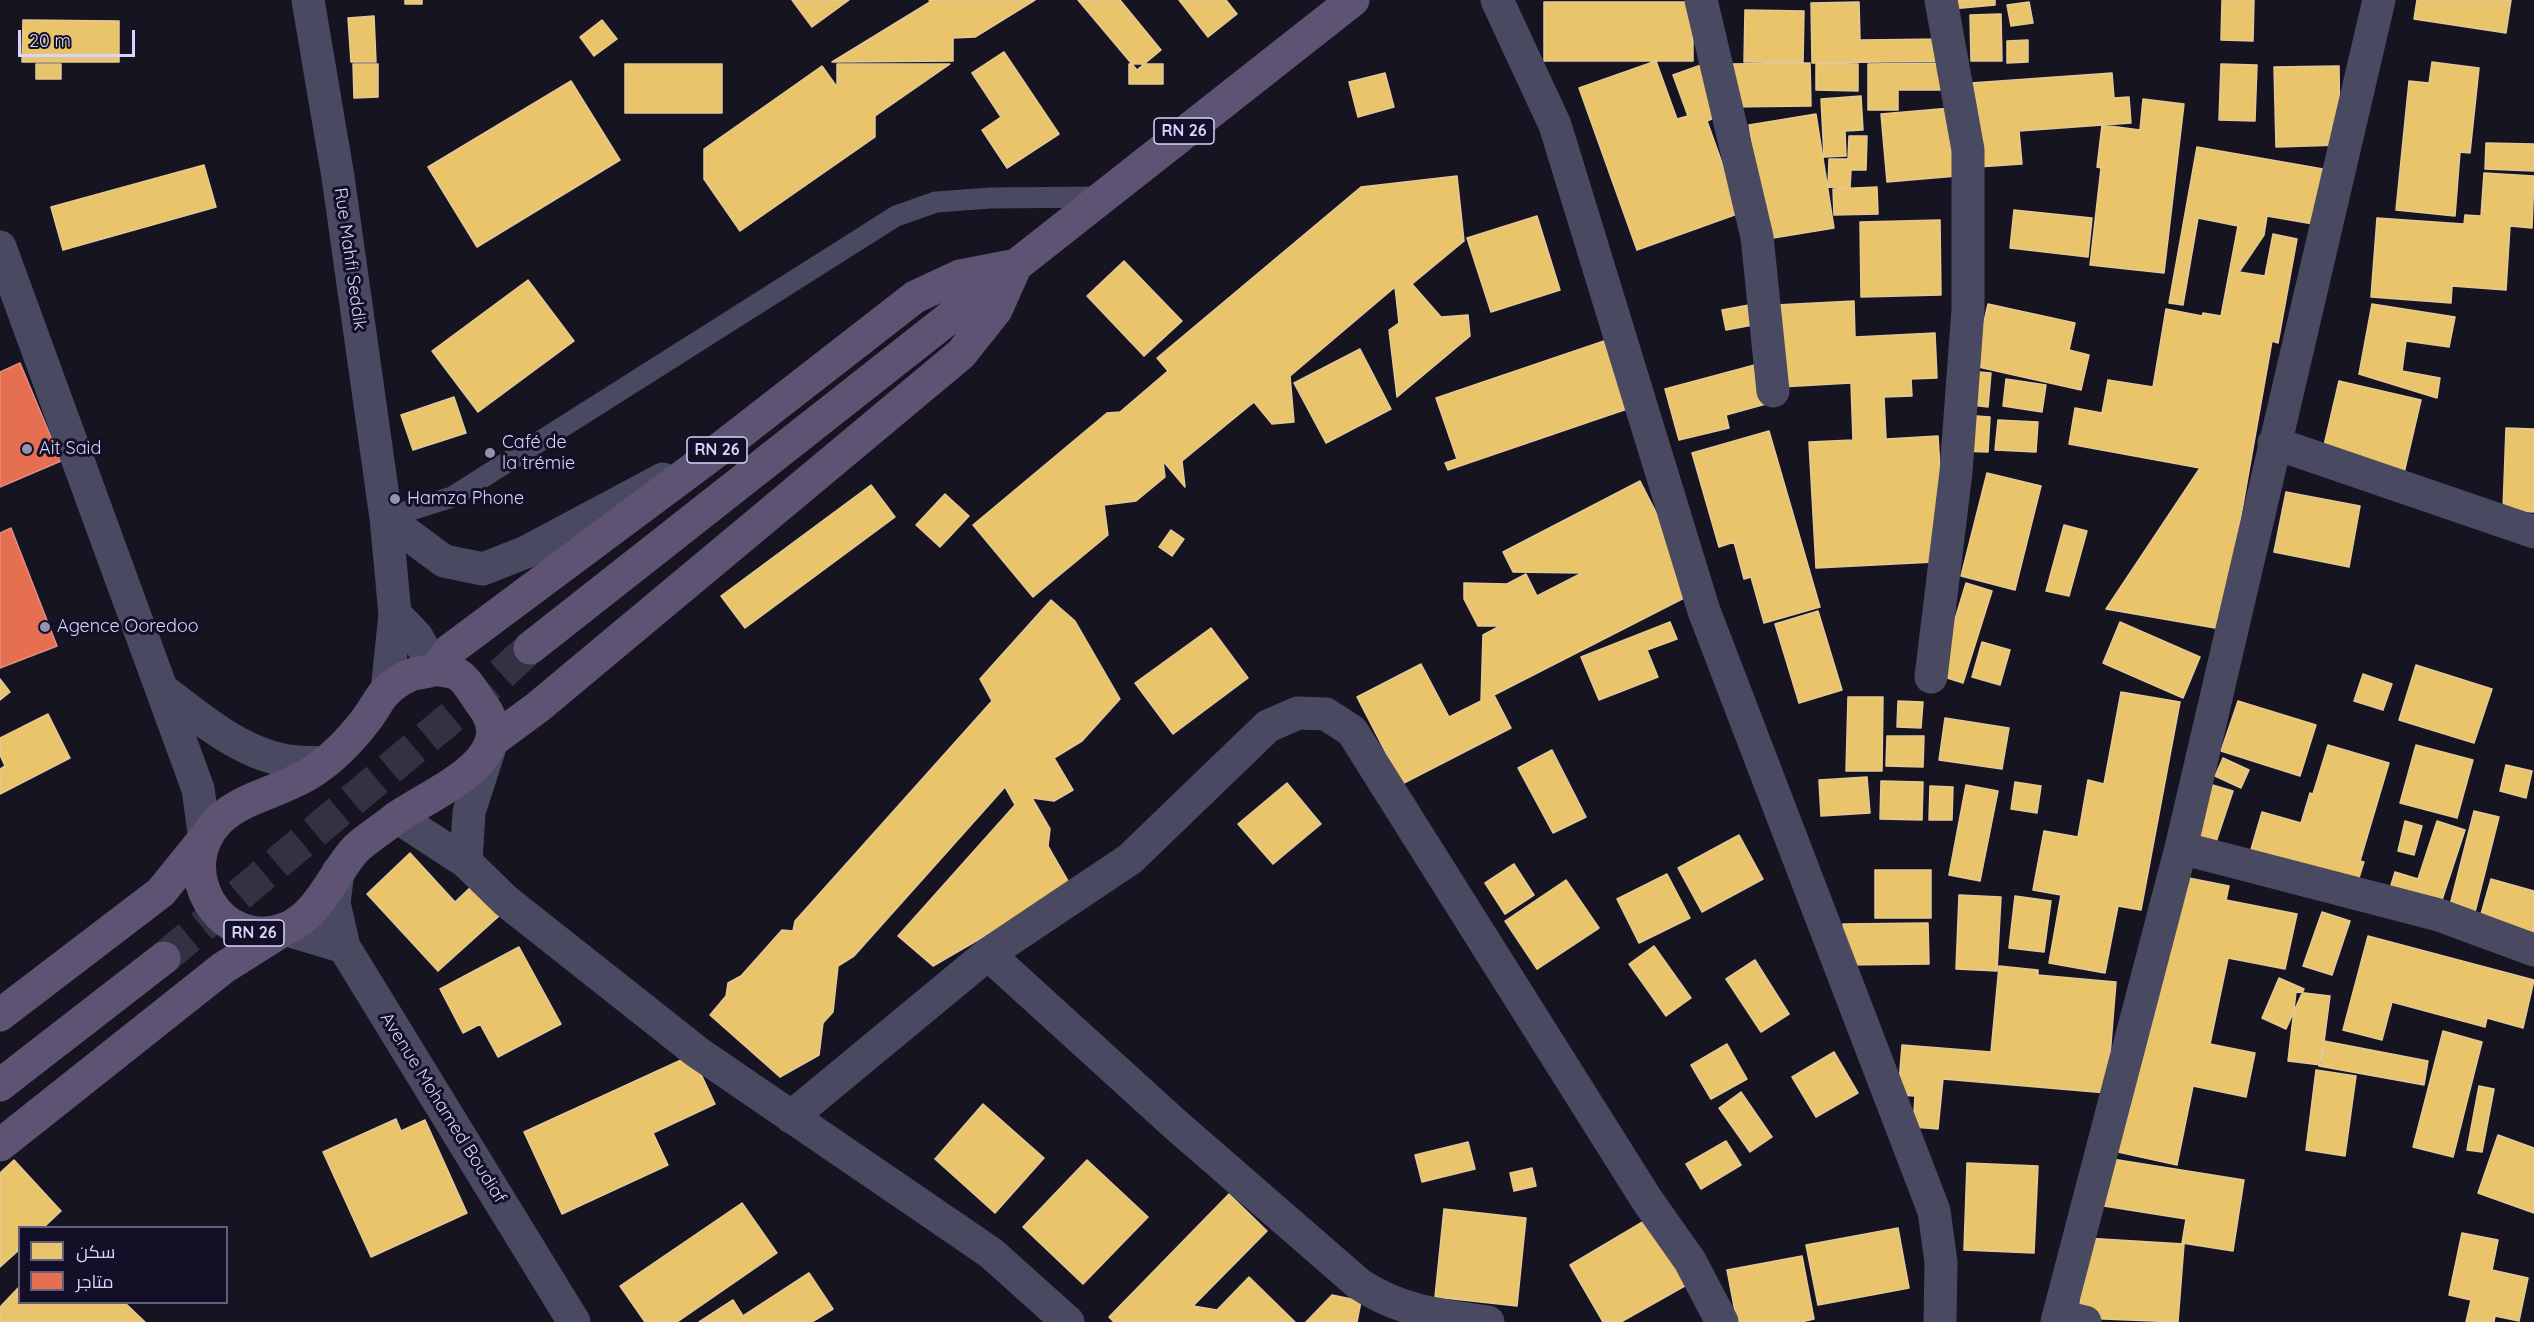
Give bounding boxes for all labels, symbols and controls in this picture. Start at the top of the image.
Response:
scale bar [21,18,138,56]
text: 20 m [29,29,71,52]
road number: RN 26 [1154,118,1214,144]
street label: Rue Mahfi Seddik [329,186,371,332]
place label: Café de la trémie [502,432,575,474]
road number: RN 26 [687,437,747,463]
place label: Ait Said [39,438,101,460]
marker: Ait Said [20,442,34,456]
marker: Café de la trémie [483,446,497,460]
place label: Hamza Phone [407,488,524,510]
marker: Hamza Phone [388,492,402,506]
place label: Agence Ooredoo [57,616,199,638]
marker: Agence Ooredoo [38,620,52,634]
road number: RN 26 [224,920,284,946]
street label: Avenue Mohamed Boudiaf [375,1009,511,1207]
legend [18,1226,228,1304]
text: سكن [76,1240,115,1263]
text: متاجر [76,1270,114,1293]

